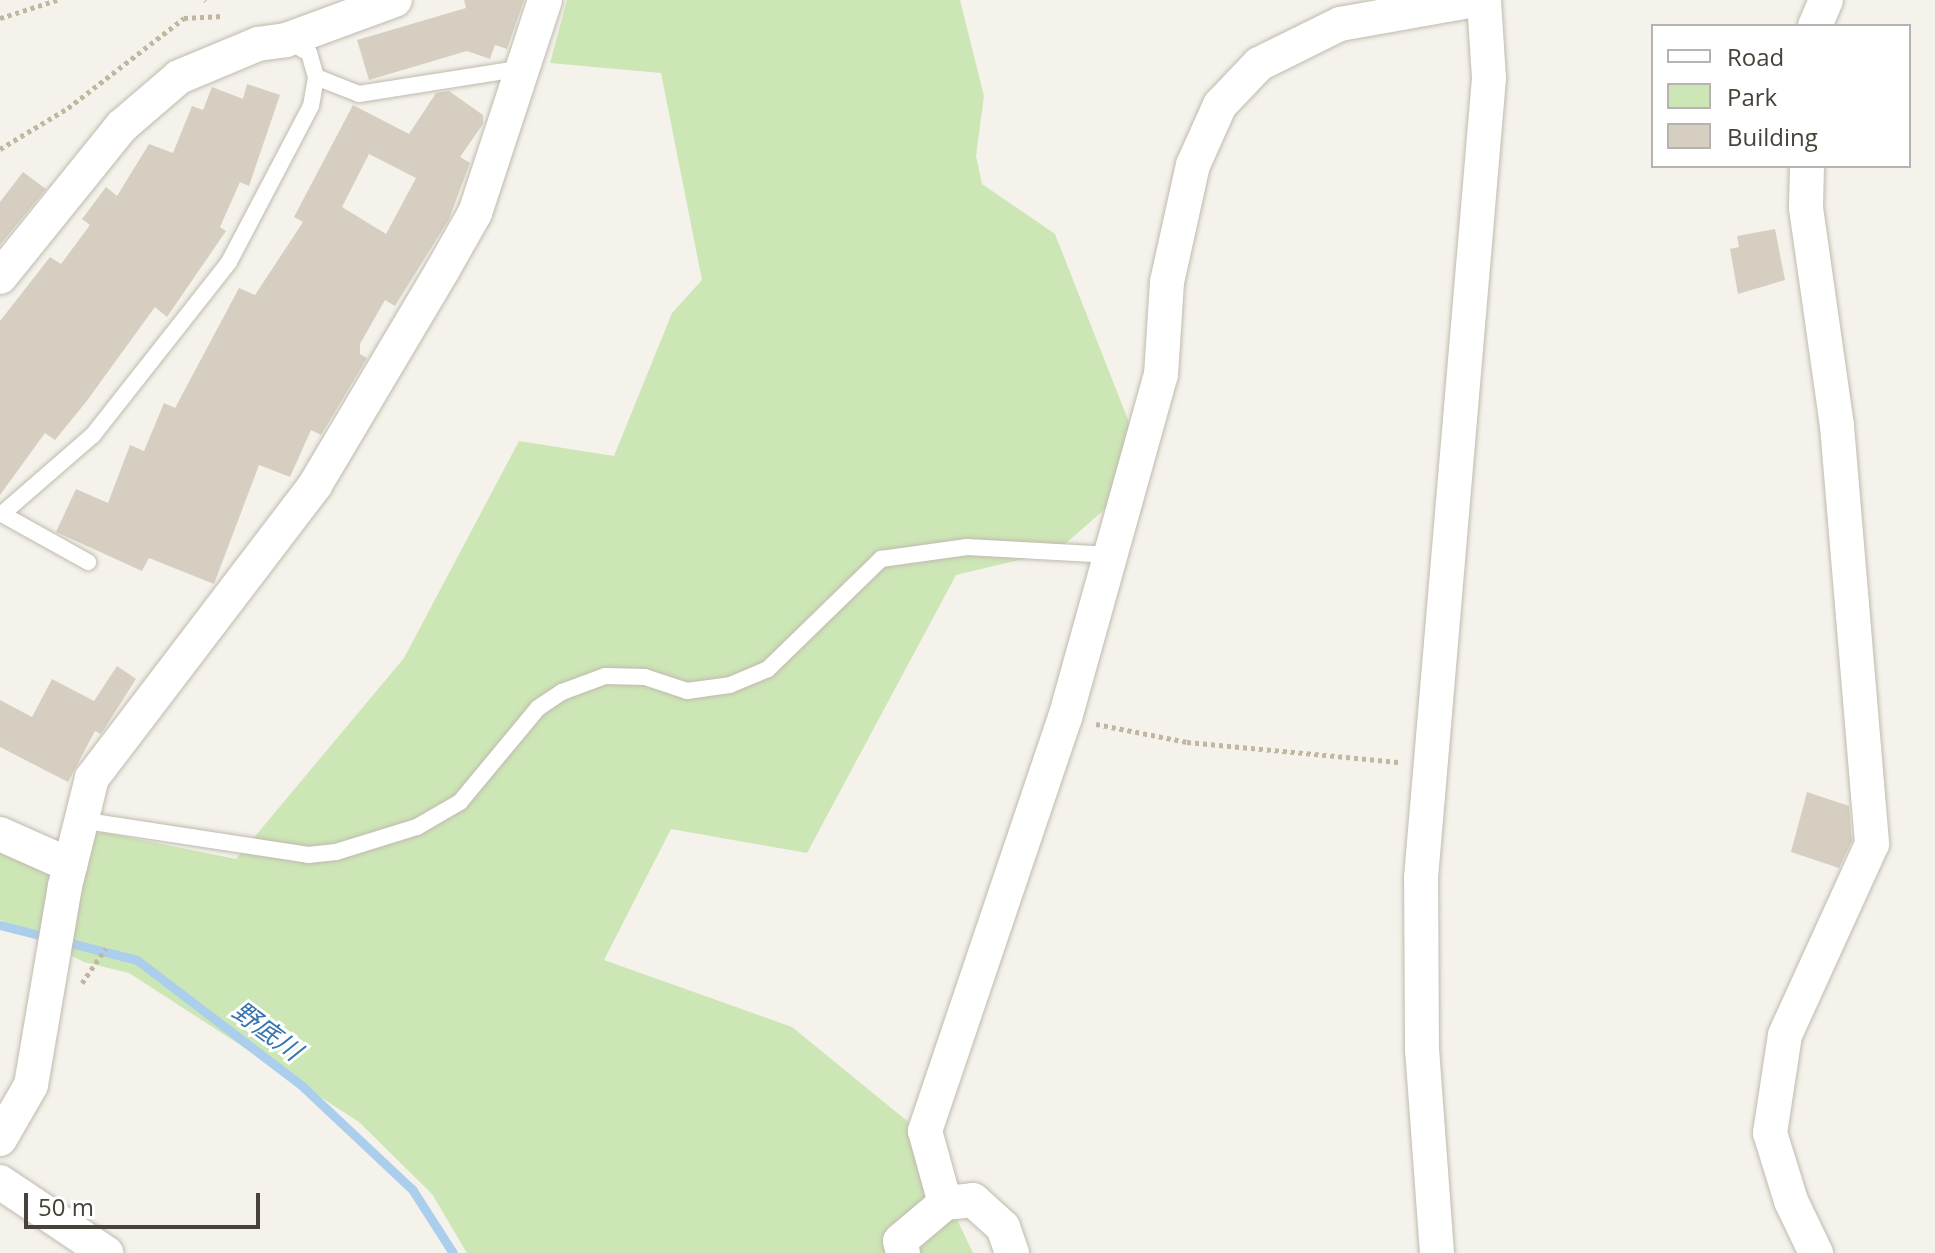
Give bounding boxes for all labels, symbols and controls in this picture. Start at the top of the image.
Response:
legend [1651,24,1911,168]
text: Road [1727,40,1784,73]
text: Park [1727,80,1777,113]
text: Building [1727,120,1818,153]
water label: 野底川 [226,995,308,1067]
scale bar [28,1177,264,1227]
text: 50 m [38,1190,94,1223]

